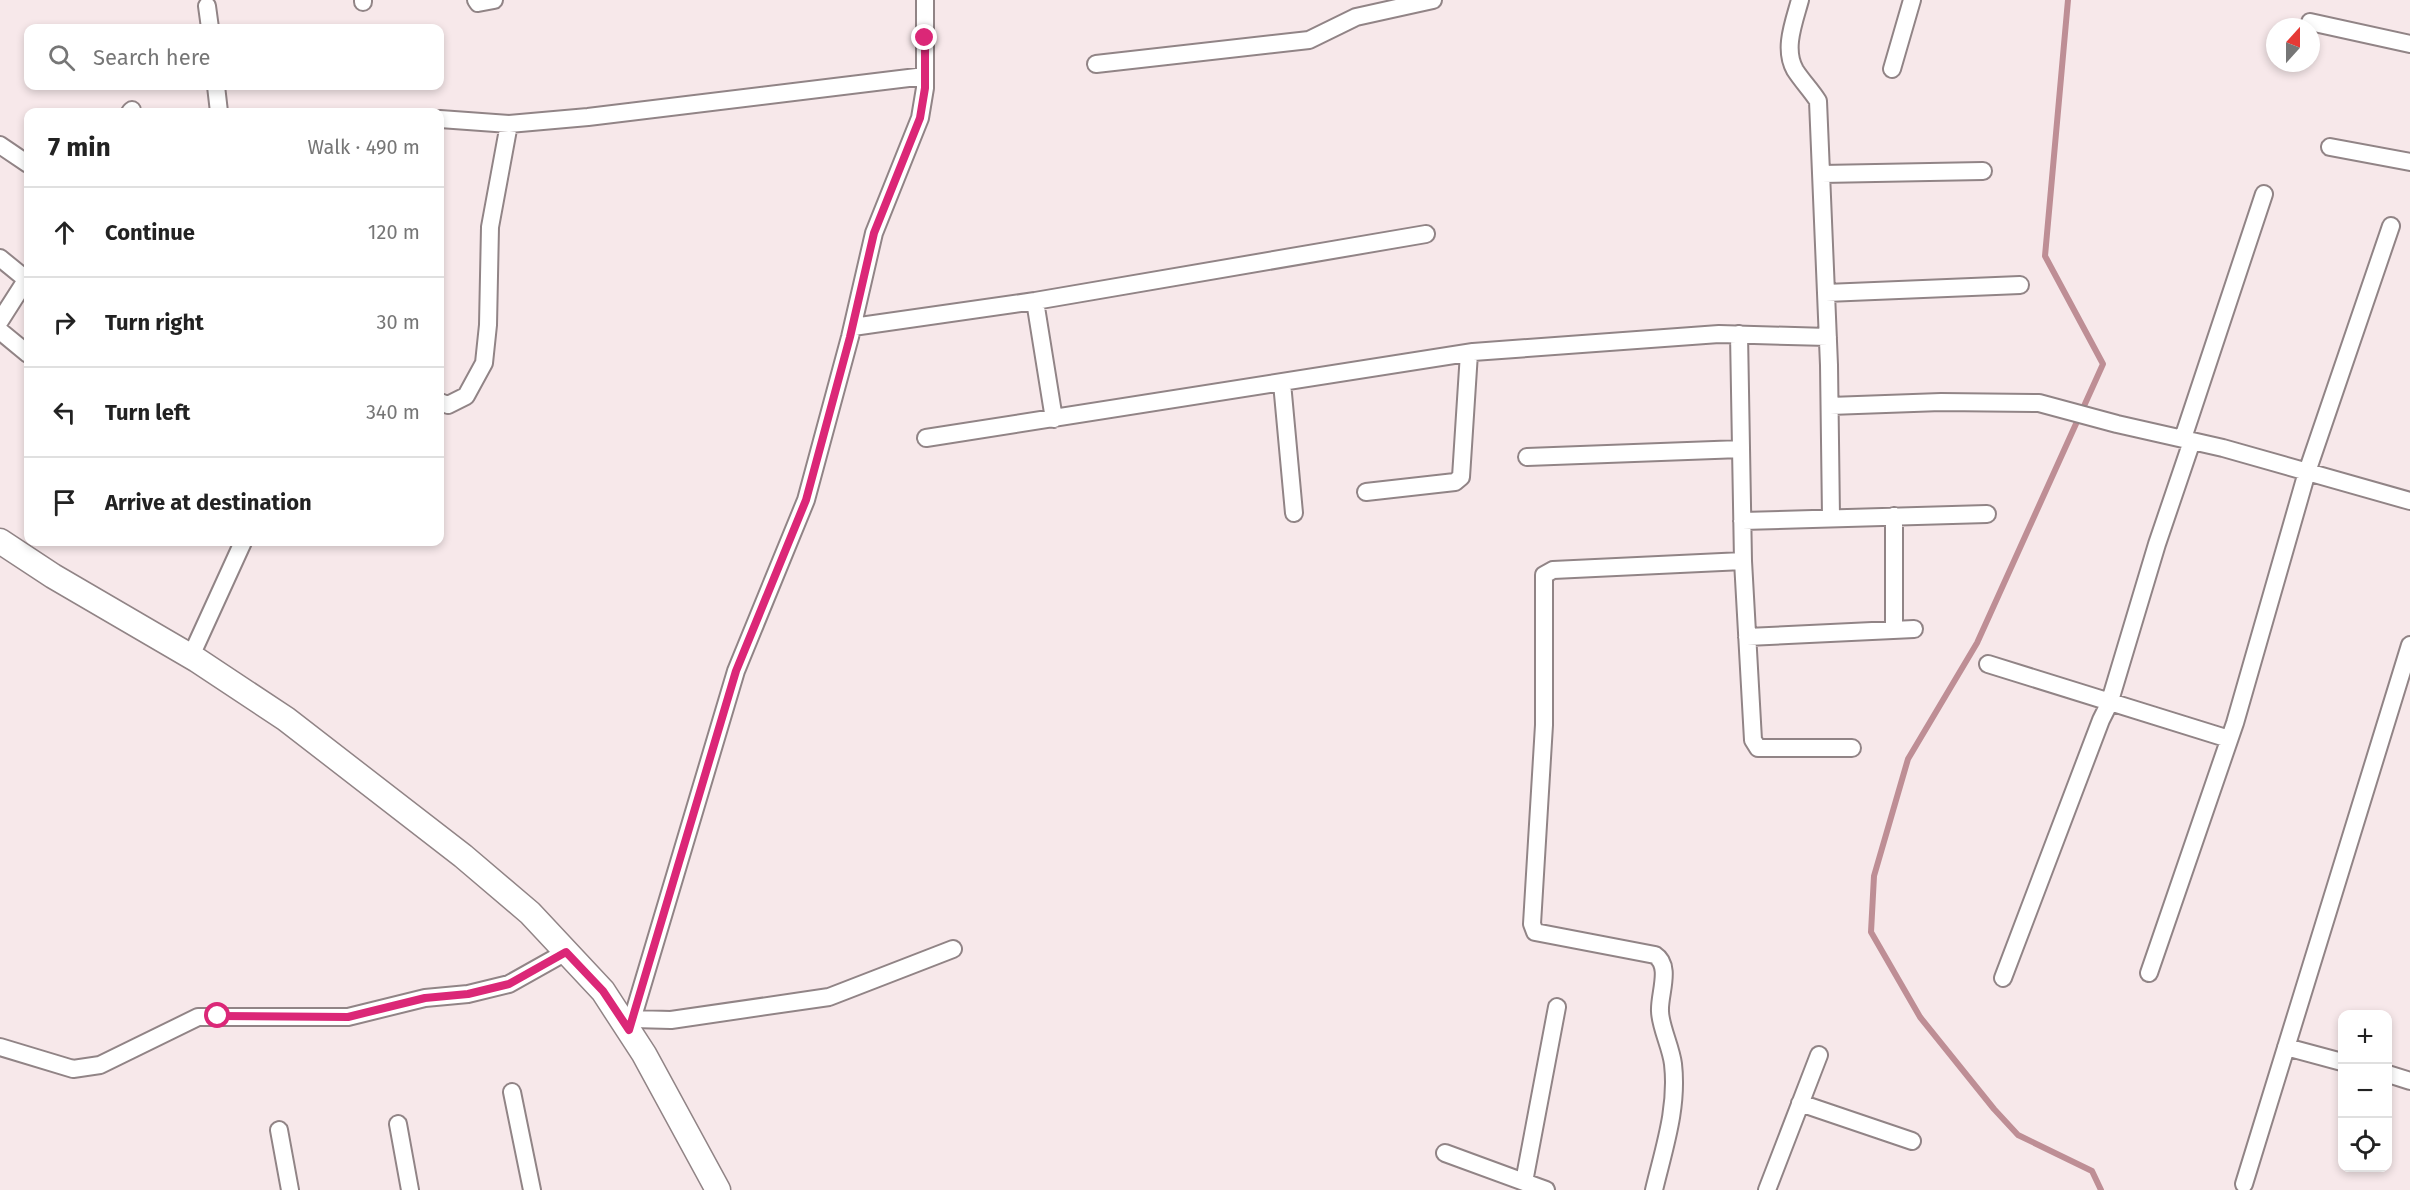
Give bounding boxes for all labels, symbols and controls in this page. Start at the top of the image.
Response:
north arrow [2266,18,2320,72]
search box [24,24,444,90]
route end [911,24,937,50]
icon: search [45,41,78,74]
text: Search here [93,44,211,71]
text: 7 min [48,132,111,163]
text: Walk · 490 m [308,135,420,159]
icon: ahead [48,216,81,249]
text: Continue [105,219,195,246]
text: 120 m [368,220,420,244]
icon: right [48,306,81,339]
text: Turn right [105,309,204,336]
text: 30 m [376,310,420,334]
icon: left [48,396,81,429]
text: Turn left [105,399,190,426]
text: 340 m [366,400,420,424]
icon: arrive [48,486,81,519]
text: Arrive at destination [105,489,312,516]
route start [204,1002,230,1028]
map controls [2338,1010,2392,1172]
button: + [2338,1010,2392,1064]
button: − [2338,1064,2392,1118]
button: locate [2338,1118,2392,1172]

